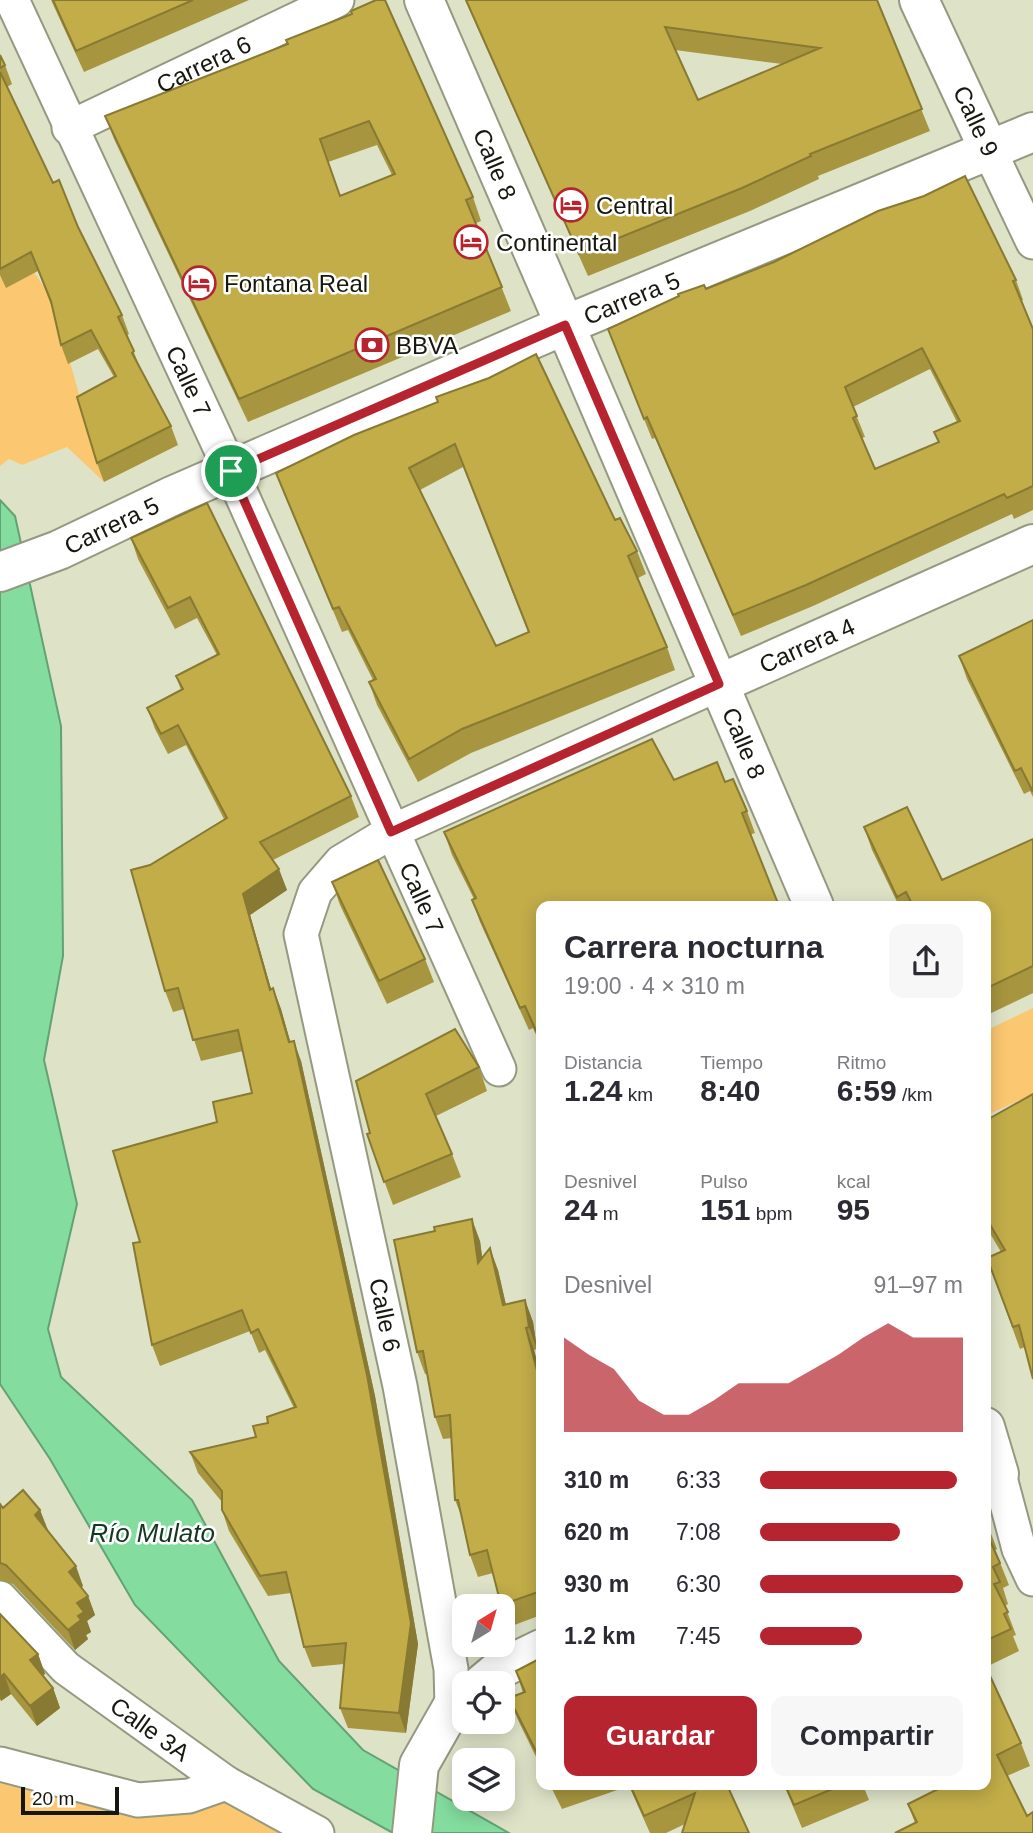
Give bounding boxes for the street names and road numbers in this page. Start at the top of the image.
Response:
street label: Carrera 6 [152,30,255,98]
street label: Calle 9 [948,81,1004,161]
street label: Calle 8 [468,124,522,204]
street label: Carrera 5 [579,266,684,329]
street label: Calle 7 [161,341,217,420]
street label: Carrera 5 [60,491,163,559]
street label: Carrera 4 [755,612,859,678]
street label: Calle 8 [717,703,771,783]
street label: Calle 7 [395,858,450,937]
street label: Calle 6 [364,1276,406,1354]
street label: Calle 3A [106,1691,195,1766]

